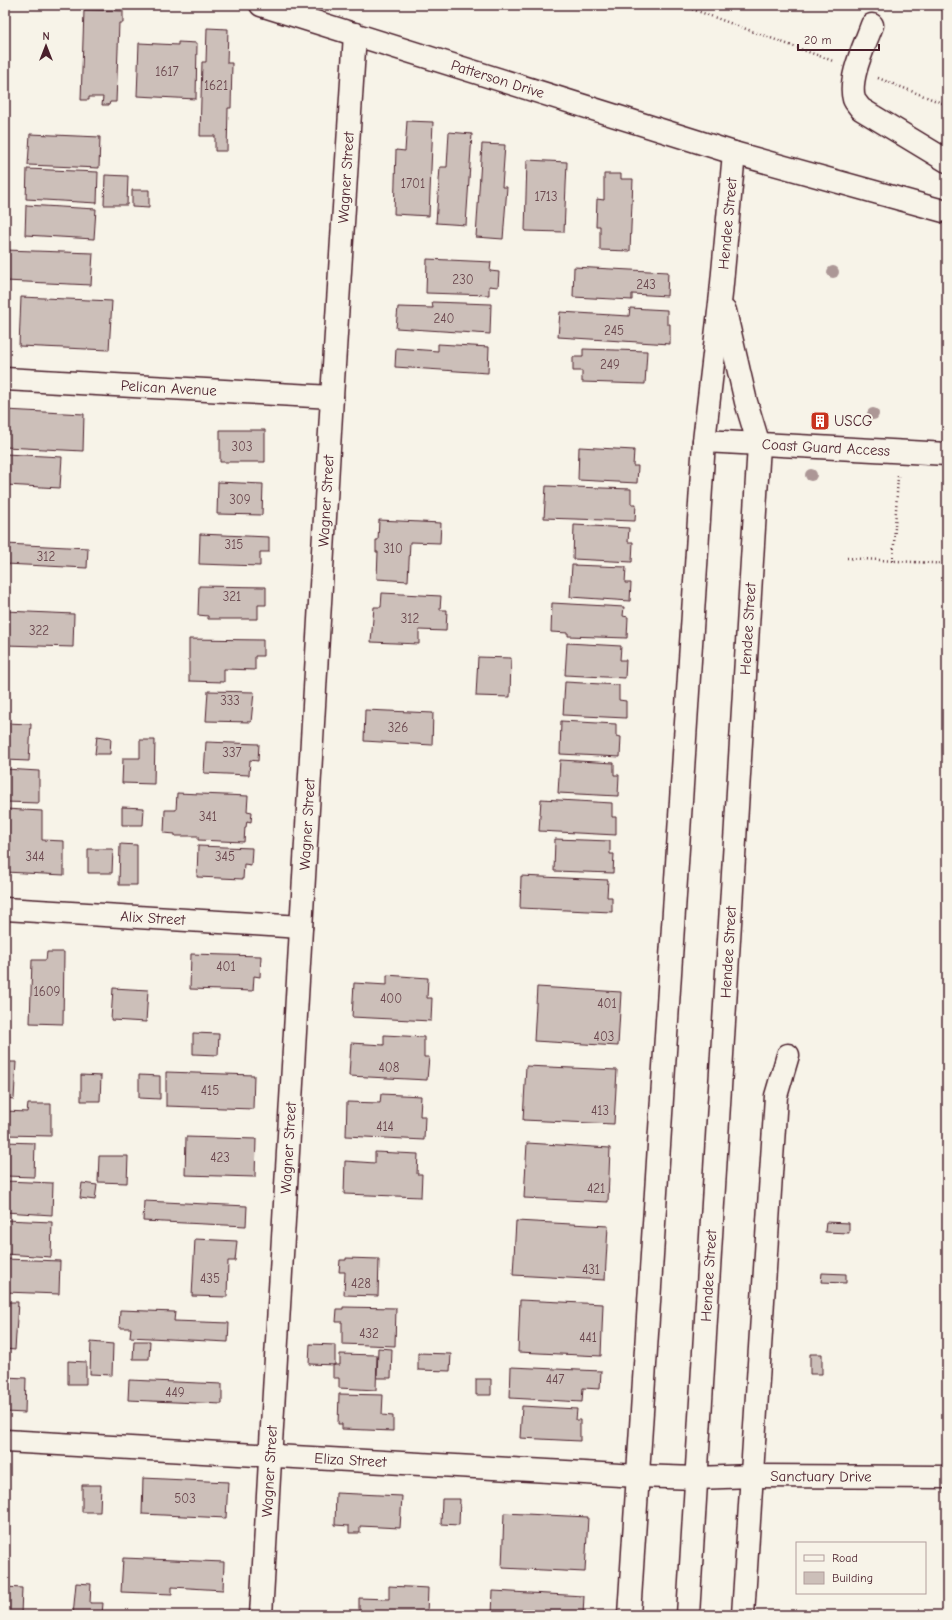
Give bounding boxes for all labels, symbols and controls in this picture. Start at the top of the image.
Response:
north arrow [26,26,66,66]
scale bar [798,26,879,52]
text: N [42,30,50,43]
text: 20 m [804,33,832,47]
street label: Patterson Drive [449,56,547,102]
house number: 1617 [155,64,179,79]
house number: 1621 [204,78,228,93]
street label: Wagner Street [334,130,358,224]
house number: 1701 [401,176,425,191]
street label: Hendee Street [714,176,741,270]
house number: 1713 [534,189,558,204]
house number: 230 [452,272,474,287]
house number: 243 [636,277,656,292]
house number: 240 [434,311,455,326]
house number: 245 [604,323,624,338]
house number: 249 [600,357,620,372]
street label: Pelican Avenue [120,376,218,400]
building icon: USCG [809,410,831,432]
place label: USCG [834,412,873,430]
street label: Coast Guard Access [761,435,890,460]
house number: 303 [231,439,253,454]
street label: Wagner Street [314,454,338,547]
house number: 309 [229,492,251,507]
house number: 315 [225,537,243,552]
house number: 310 [383,541,403,556]
house number: 312 [37,549,55,564]
street label: Hendee Street [736,582,760,675]
house number: 321 [223,589,241,604]
house number: 312 [401,611,419,626]
house number: 322 [29,623,49,638]
house number: 333 [220,693,240,708]
house number: 326 [388,720,408,735]
house number: 337 [222,745,242,760]
street label: Wagner Street [295,777,319,871]
house number: 341 [199,809,217,824]
house number: 344 [25,849,45,864]
house number: 345 [215,849,235,864]
street label: Hendee Street [716,905,740,999]
street label: Alix Street [120,907,186,929]
house number: 401 [216,959,236,974]
house number: 1609 [33,984,61,999]
house number: 400 [380,991,402,1006]
house number: 401 [597,996,617,1011]
house number: 403 [594,1029,614,1044]
house number: 408 [379,1060,400,1075]
house number: 415 [201,1083,219,1098]
street label: Wagner Street [277,1101,300,1194]
house number: 413 [591,1103,609,1118]
house number: 414 [376,1119,394,1134]
house number: 423 [210,1150,230,1165]
house number: 421 [587,1181,605,1196]
street label: Hendee Street [697,1228,720,1322]
house number: 431 [582,1262,600,1277]
house number: 435 [200,1271,220,1286]
house number: 428 [351,1276,371,1291]
house number: 432 [359,1326,379,1341]
house number: 441 [579,1330,597,1345]
house number: 447 [546,1372,564,1387]
house number: 449 [165,1385,185,1400]
street label: Wagner Street [258,1424,281,1518]
street label: Eliza Street [314,1449,388,1471]
street label: Sanctuary Drive [770,1467,872,1486]
house number: 503 [174,1491,196,1506]
legend [796,1542,926,1594]
text: Road [832,1551,858,1565]
text: Building [832,1571,873,1585]

